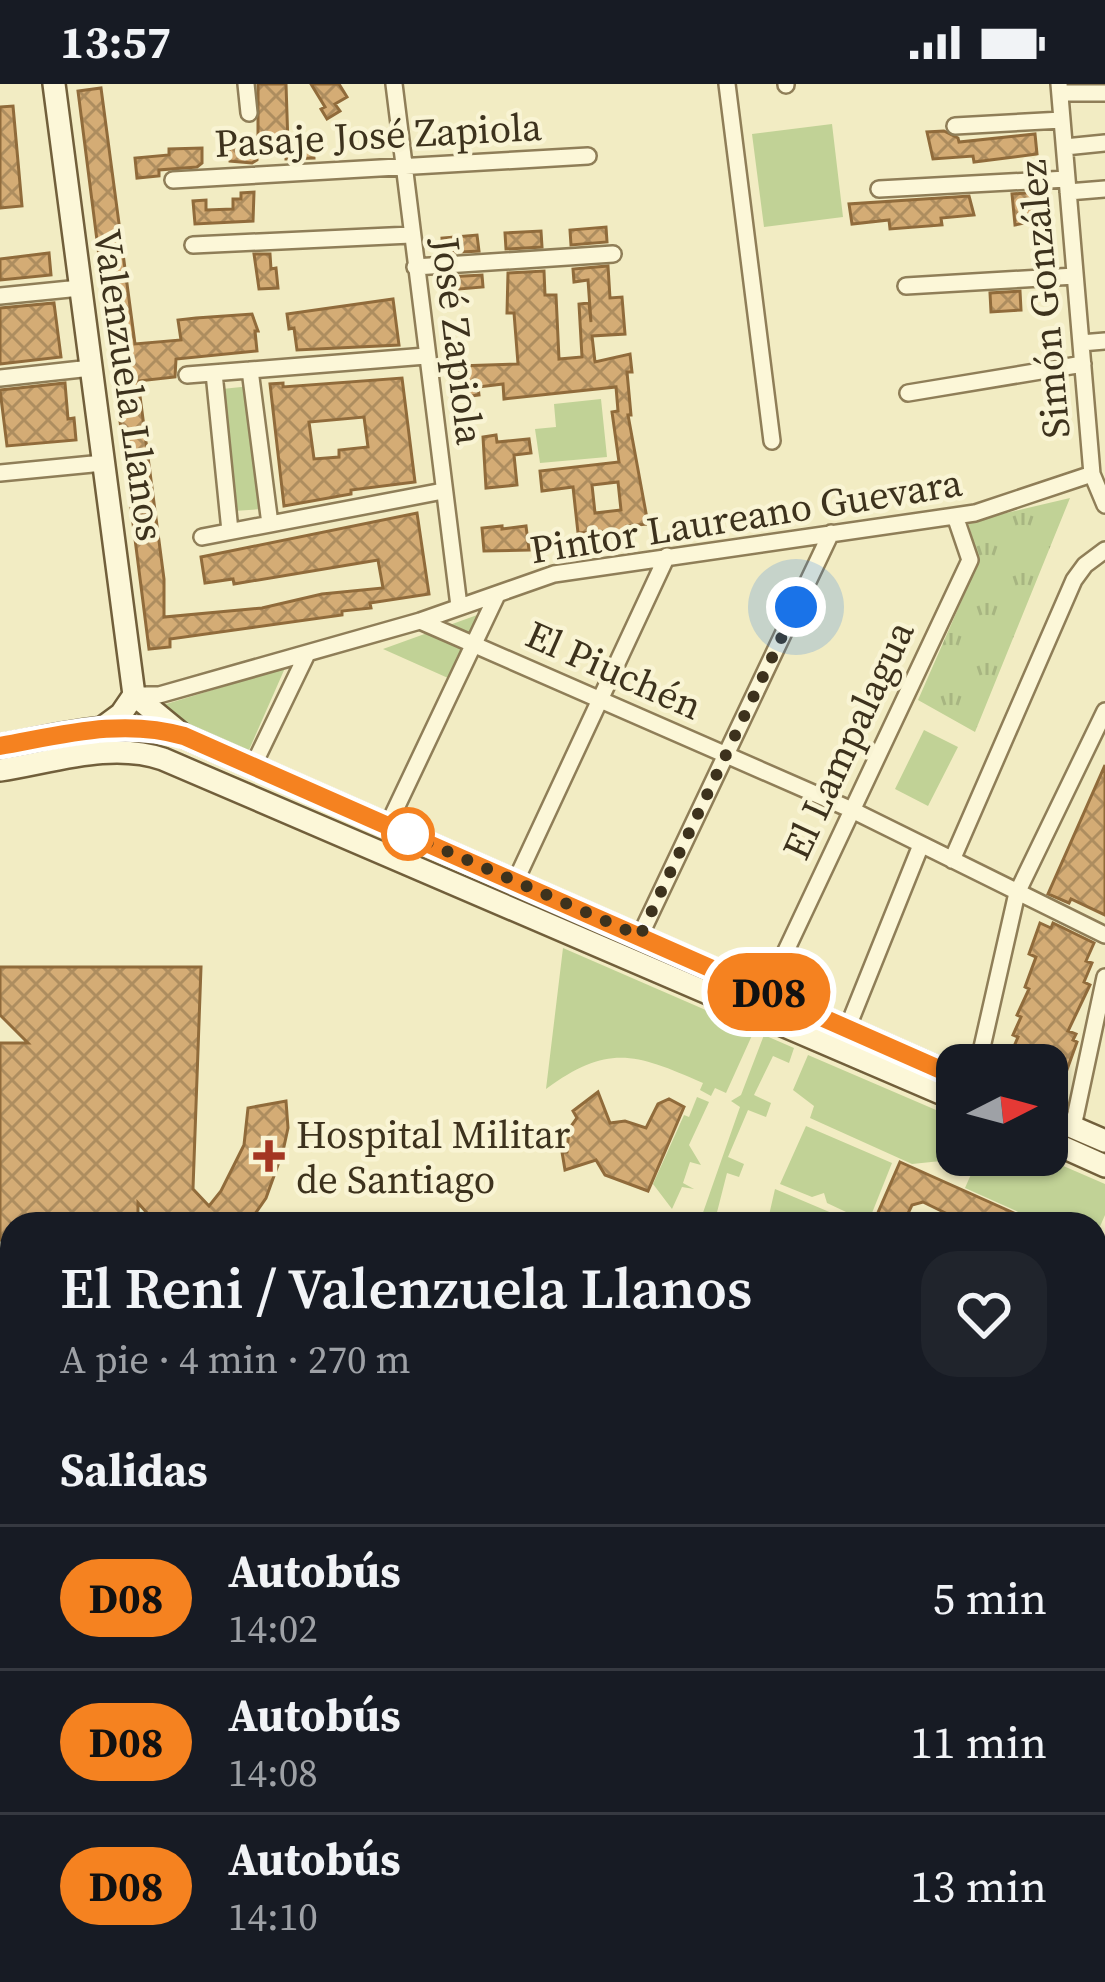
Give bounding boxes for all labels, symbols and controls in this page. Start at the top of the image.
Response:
text: 13:57 [60,11,171,73]
street label: Pasaje José Zapiola [213,100,543,170]
street label: Simón González [1005,158,1083,440]
street label: Valenzuela Llanos [81,226,177,544]
street label: José Zapiola [419,233,497,448]
street label: Pintor Laureano Guevara [526,456,966,576]
your location [766,577,826,637]
street label: El Piuchén [518,608,710,732]
street label: El Lampalagua [770,612,927,868]
unlabelled marker [383,809,433,859]
line badge: D08 [700,953,838,1031]
text: D08 [731,963,807,1021]
north arrow [936,1044,1068,1176]
map controls [936,1044,1068,1176]
place label: Hospital Militar de Santiago [296,1108,571,1206]
marker: Hospital Militar de Santiago [253,1140,285,1172]
text: El Reni / Valenzuela Llanos [60,1249,752,1327]
button: heart [921,1251,1047,1377]
text: A pie · 4 min · 270 m [60,1333,411,1386]
text: Salidas [60,1439,208,1501]
text: Autobús [228,1540,401,1602]
text: 5 min [933,1567,1047,1629]
text: D08 [88,1569,164,1627]
text: 14:02 [228,1602,318,1655]
text: Autobús [228,1684,401,1746]
text: 11 min [910,1711,1047,1773]
text: D08 [88,1713,164,1771]
text: 14:08 [228,1746,318,1799]
text: Autobús [228,1828,401,1890]
text: 13 min [910,1855,1047,1917]
text: D08 [88,1857,164,1915]
text: 14:10 [228,1890,318,1943]

